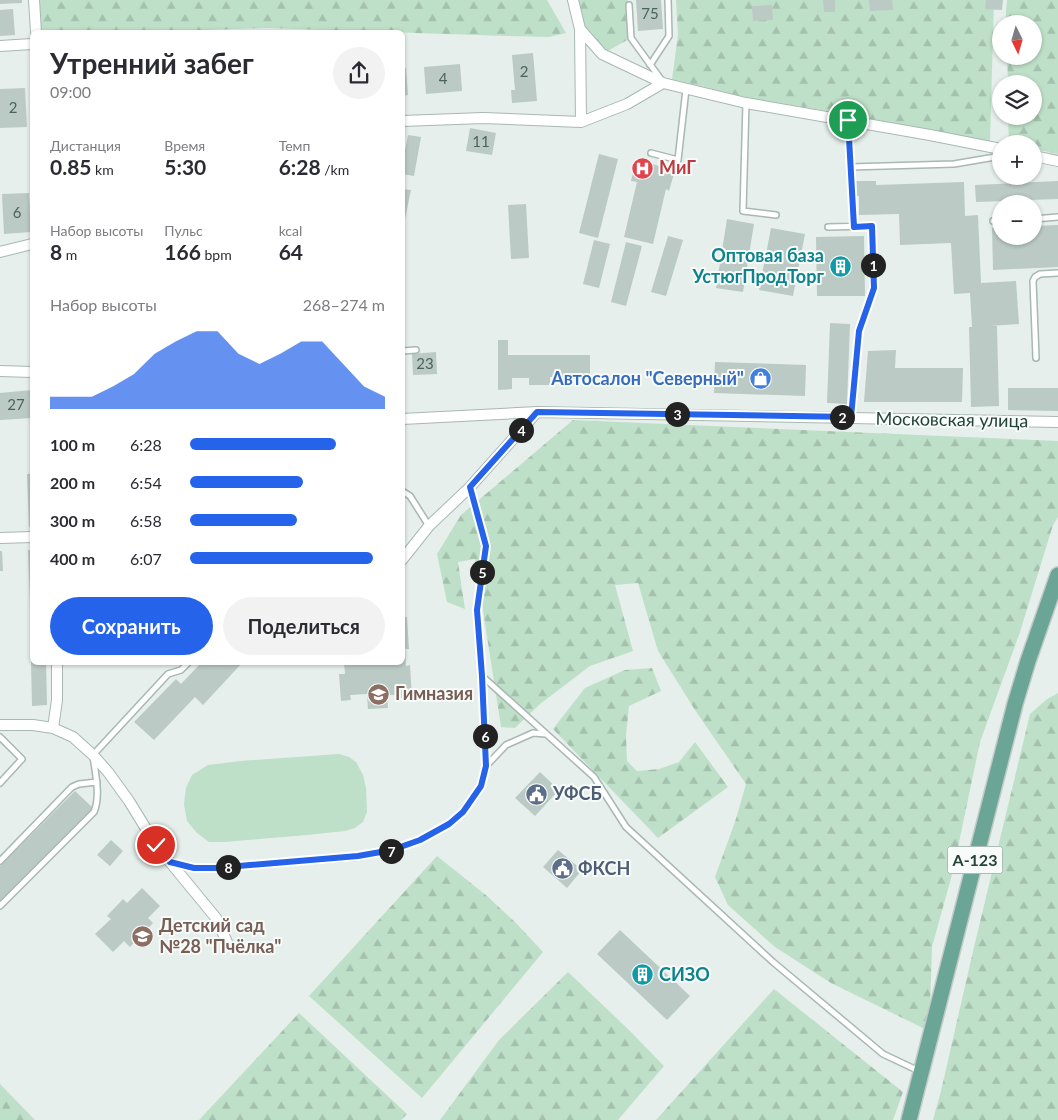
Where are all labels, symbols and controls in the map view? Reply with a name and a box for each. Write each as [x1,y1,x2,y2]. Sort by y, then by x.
house number: 75 [641,4,659,22]
north arrow [992,15,1042,65]
map controls [992,15,1042,245]
text: Утренний забег [50,46,254,80]
button: share [333,47,385,99]
house number: 2 [520,62,528,80]
house number: 4 [439,69,448,87]
button: layers [992,75,1042,125]
text: 09:00 [50,82,91,101]
house number: 2 [9,98,17,116]
pin [827,99,869,141]
icon: arrive [834,106,862,134]
house number: 11 [472,132,490,150]
button: + [992,135,1042,185]
text: Дистанция [50,137,121,154]
text: Время [164,137,205,154]
text: Темп [279,137,310,154]
text: 0.85 [50,154,92,179]
text: 5:30 [164,154,206,179]
text: 6:28 [279,154,321,179]
hospital icon: МиГ [631,156,655,180]
place label: МиГ [659,156,696,178]
text: km [92,161,114,178]
text: /km [321,161,349,178]
button: − [992,195,1042,245]
house number: 6 [13,203,22,221]
text: Набор высоты [50,222,143,239]
text: Пульс [164,222,203,239]
text: kcal [279,222,302,239]
text: 8 [50,239,62,264]
text: 166 [164,239,201,264]
text: 64 [279,239,303,264]
place label: Оптовая база УстюгПродТорг [691,244,824,287]
text: m [62,246,77,263]
text: bpm [201,246,232,263]
pin: 1 [860,252,886,278]
building icon: Оптовая база УстюгПродТорг [828,254,852,278]
text: 1 [869,257,878,274]
text: Набор высоты [50,295,157,314]
text: 268–274 m [303,295,385,314]
house number: 23 [416,354,434,372]
place label: Автосалон "Северный" [550,367,744,389]
shop icon: Автосалон "Северный" [748,367,772,391]
house number: 27 [7,395,25,413]
pin: 3 [664,402,690,426]
pin: 2 [830,404,854,430]
text: 3 [673,406,682,423]
street label: Московская улица [875,407,1029,431]
text: 2 [838,409,847,426]
pin: 4 [508,418,534,442]
text: 4 [517,422,526,439]
text: 100 m [50,435,95,454]
text: 6:28 [130,435,162,454]
text: 200 m [50,473,95,492]
text: 6:54 [130,473,162,492]
text: 300 m [50,511,95,530]
text: 6:58 [130,511,162,530]
text: 400 m [50,549,95,568]
text: 6:07 [130,549,162,568]
pin: 5 [470,560,494,584]
text: 5 [478,564,487,581]
button: Сохранить [50,597,213,655]
button: Поделиться [223,597,385,655]
school or university icon: Гимназия [367,682,391,706]
place label: Гимназия [395,682,473,704]
pin: 6 [472,724,498,748]
text: 6 [481,728,490,745]
public building icon: УФСБ [525,782,549,806]
place label: УФСБ [552,782,602,804]
pin [135,824,177,866]
icon: check [142,831,170,859]
pin: 7 [378,838,404,864]
text: 7 [387,843,396,860]
road number: А-123 [948,846,1002,874]
pin: 8 [216,854,240,880]
public building icon: ФКСН [550,857,574,881]
place label: ФКСН [578,857,630,879]
text: 8 [224,859,233,876]
place label: Детский сад №28 "Пчёлка" [159,914,281,957]
school or university icon: Детский сад №28 "Пчёлка" [131,924,155,948]
building icon: СИЗО [631,963,655,987]
place label: СИЗО [659,963,710,985]

